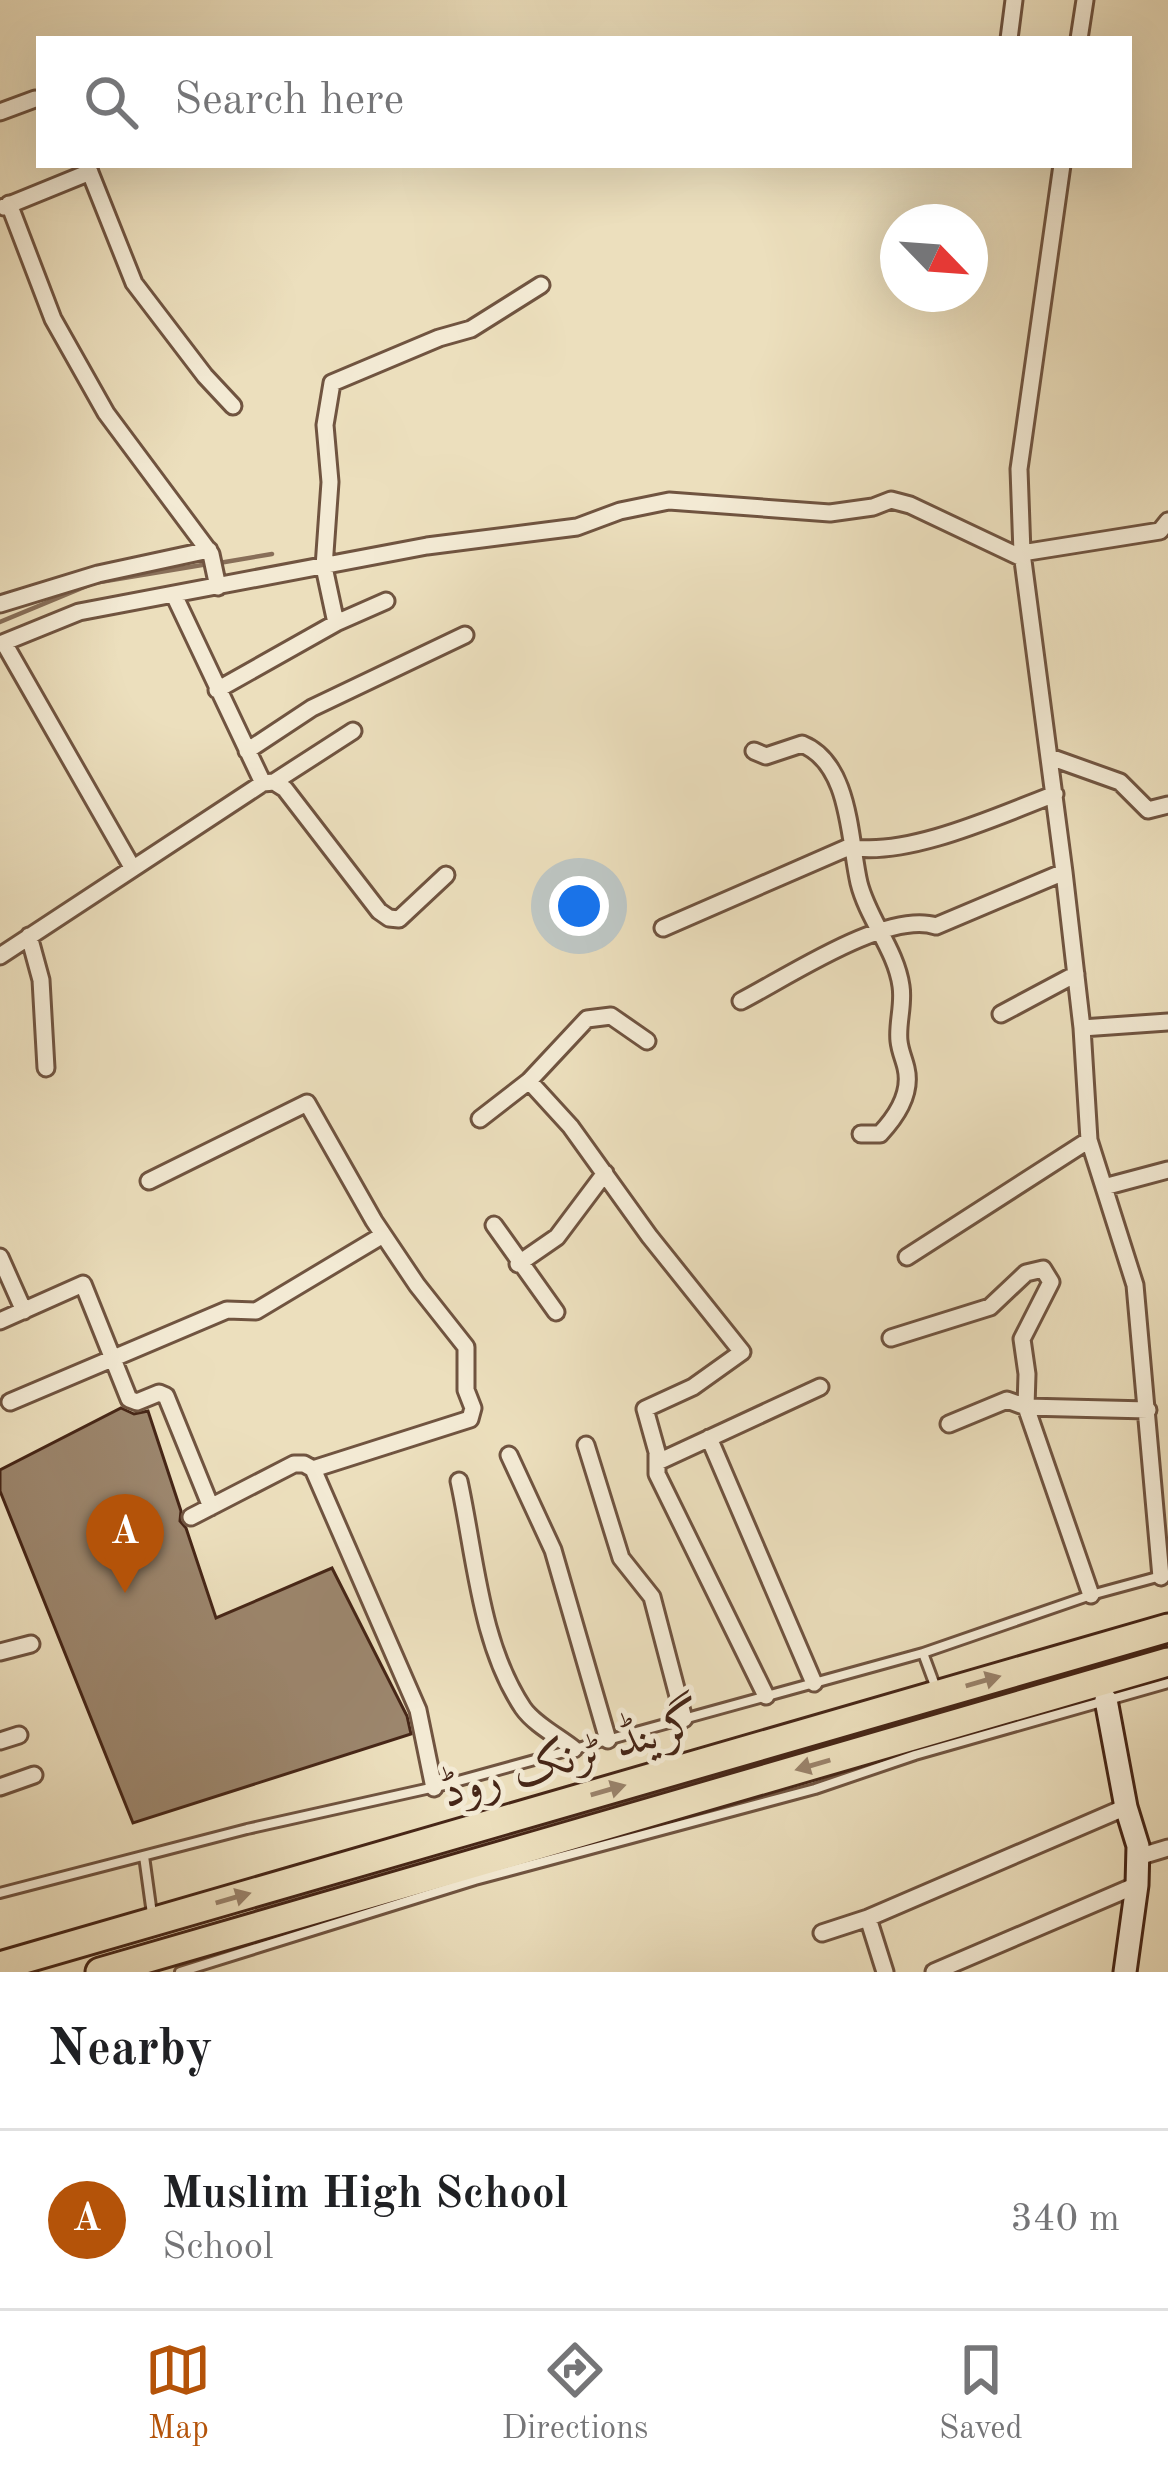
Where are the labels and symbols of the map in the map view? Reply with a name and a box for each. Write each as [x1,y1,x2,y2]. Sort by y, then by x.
north arrow [880,204,988,312]
your location [549,876,609,936]
pin: A [86,1494,164,1593]
one-way arrow [965,1671,1001,1689]
street label: گرینڈ ٹرنک روڈ [433,1688,709,1820]
one-way arrow [795,1756,832,1775]
one-way arrow [590,1780,627,1798]
one-way arrow [215,1888,252,1907]

